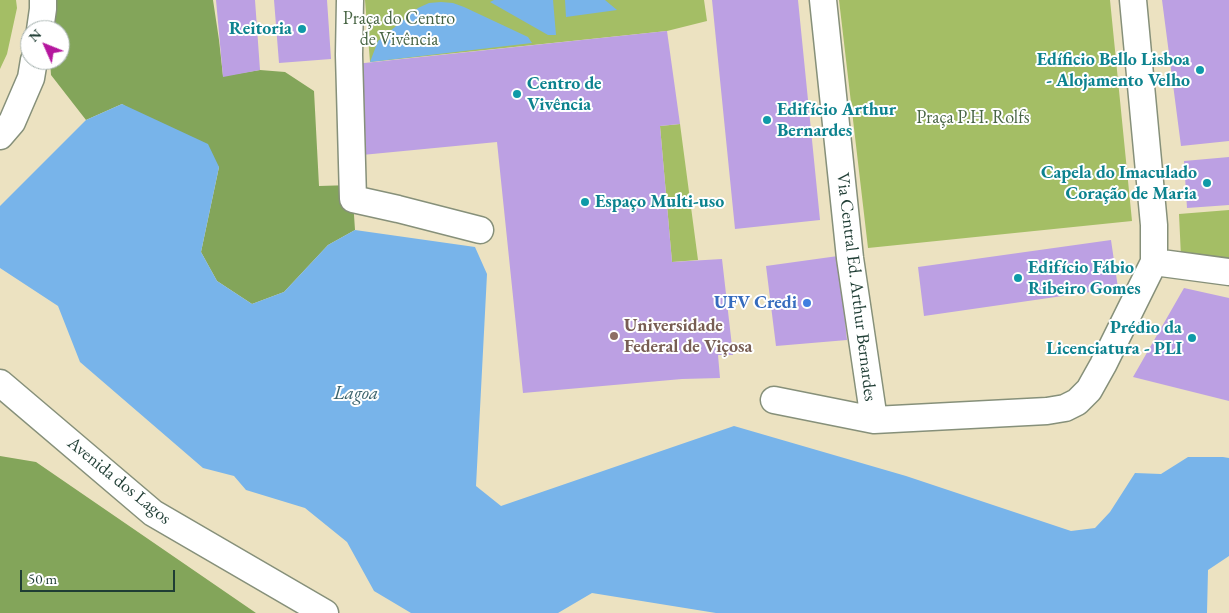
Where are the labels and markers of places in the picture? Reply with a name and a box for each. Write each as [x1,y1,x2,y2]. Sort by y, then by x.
place label: Reitoria [229,18,292,40]
marker: Reitoria [296,23,308,35]
place label: Edíficio Bello Lisboa - Alojamento Velho [1037,49,1190,92]
marker: Edíficio Bello Lisboa - Alojamento Velho [1194,64,1206,76]
place label: Centro de Vivência [527,73,602,116]
marker: Centro de Vivência [511,88,523,100]
place label: Edifício Arthur Bernardes [777,99,896,142]
marker: Edifício Arthur Bernardes [761,114,773,126]
place label: Capela do Imaculado Coração de Maria [1041,162,1197,204]
marker: Capela do Imaculado Coração de Maria [1201,177,1213,189]
place label: Espaço Multi-uso [595,191,724,213]
marker: Espaço Multi-uso [579,196,591,208]
place label: Edifício Fábio Ribeiro Gomes [1028,257,1141,300]
marker: Edifício Fábio Ribeiro Gomes [1012,272,1024,284]
place label: UFV Credi [714,292,797,314]
marker: UFV Credi [801,297,813,309]
place label: Universidade Federal de Viçosa [624,315,752,358]
place label: Prédio da Licenciatura - PLI [1046,317,1182,359]
marker: Universidade Federal de Viçosa [608,330,620,342]
marker: Prédio da Licenciatura - PLI [1186,332,1198,344]

